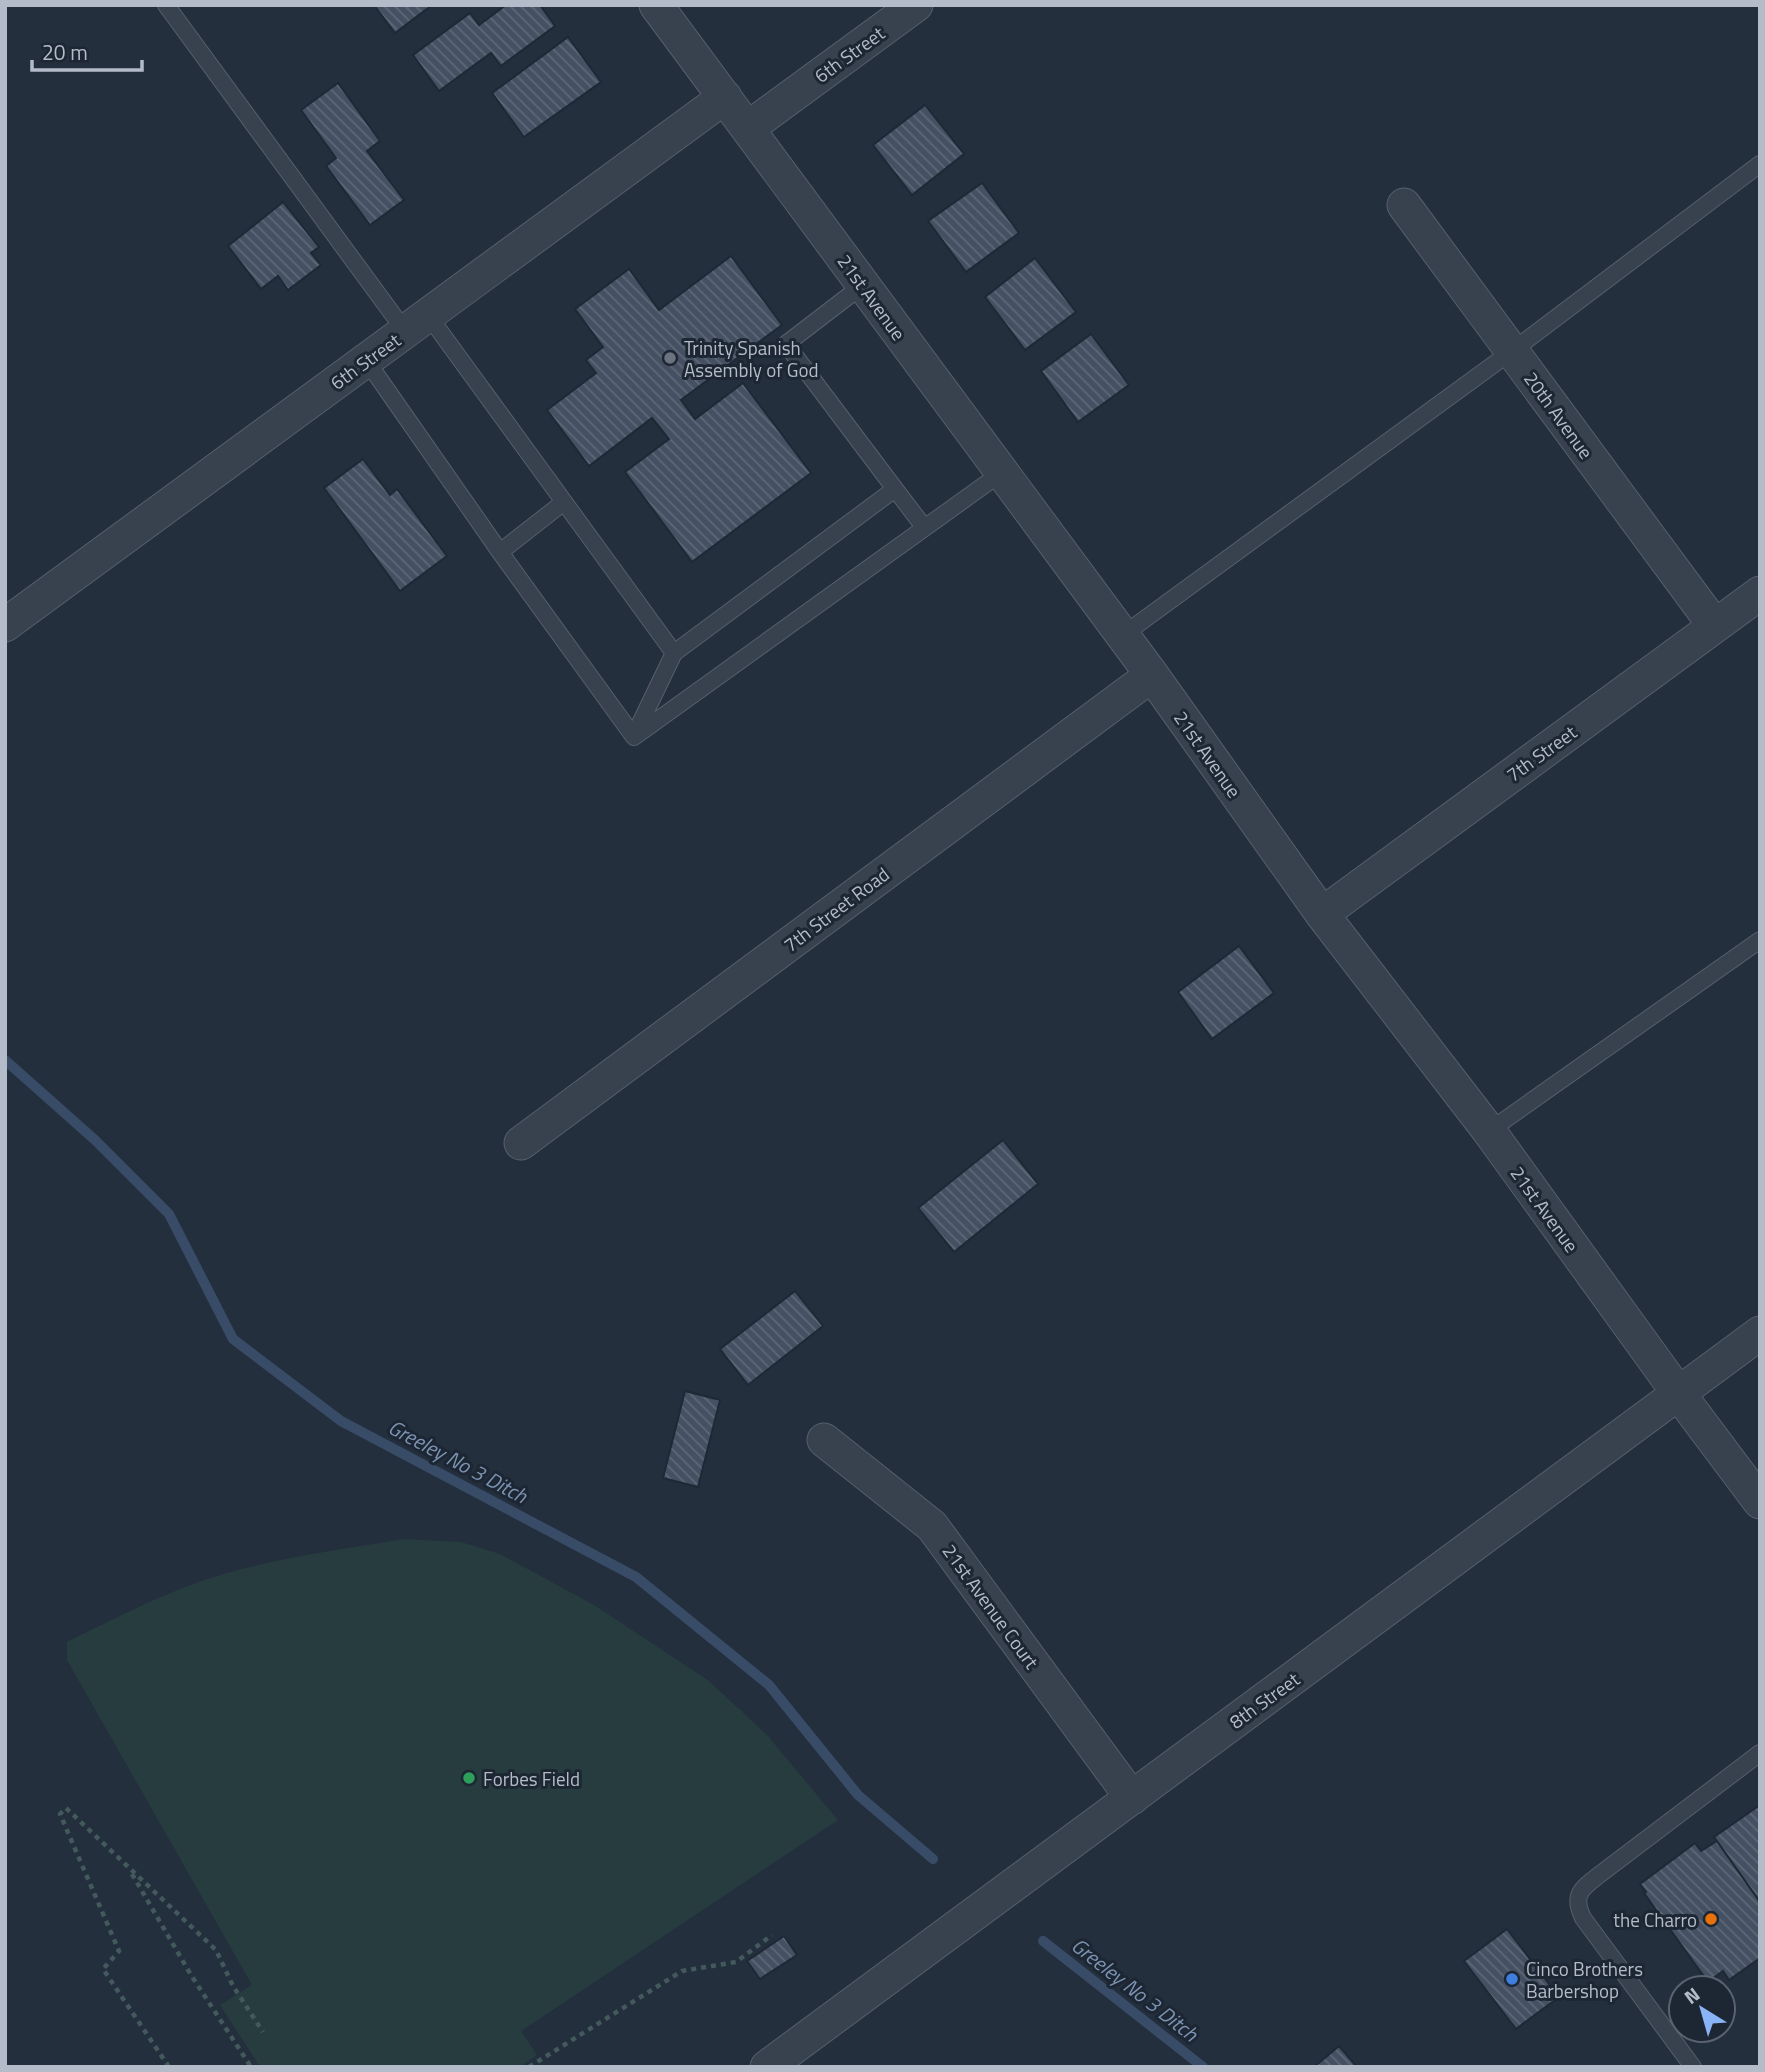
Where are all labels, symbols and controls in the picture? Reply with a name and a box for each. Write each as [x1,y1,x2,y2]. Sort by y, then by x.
street label: 6th Street [808,18,890,89]
scale bar [32,28,142,72]
text: 20 m [42,36,88,68]
street label: 21st Avenue [831,248,913,346]
street label: 6th Street [324,325,406,396]
place label: Trinity Spanish Assembly of God [684,333,819,384]
marker: Trinity Spanish Assembly of God [662,350,678,366]
street label: 20th Avenue [1517,365,1601,465]
street label: 21st Avenue [1167,705,1249,803]
street label: 7th Street [1500,717,1582,788]
street label: 7th Street Road [777,860,895,958]
street label: 21st Avenue [1504,1160,1586,1258]
water label: Greeley No 3 Ditch [383,1411,534,1511]
street label: 21st Avenue Court [936,1538,1046,1675]
street label: 8th Street [1223,1664,1305,1735]
place label: Forbes Field [483,1764,580,1793]
marker: Forbes Field [461,1770,477,1786]
place label: the Charro [1613,1905,1697,1934]
marker: the Charro [1703,1911,1719,1927]
water label: Greeley No 3 Ditch [1065,1929,1206,2049]
place label: Cinco Brothers Barbershop [1526,1954,1643,2005]
marker: Cinco Brothers Barbershop [1504,1971,1520,1987]
north arrow [1667,1974,1737,2044]
text: N [1677,1979,1705,2011]

